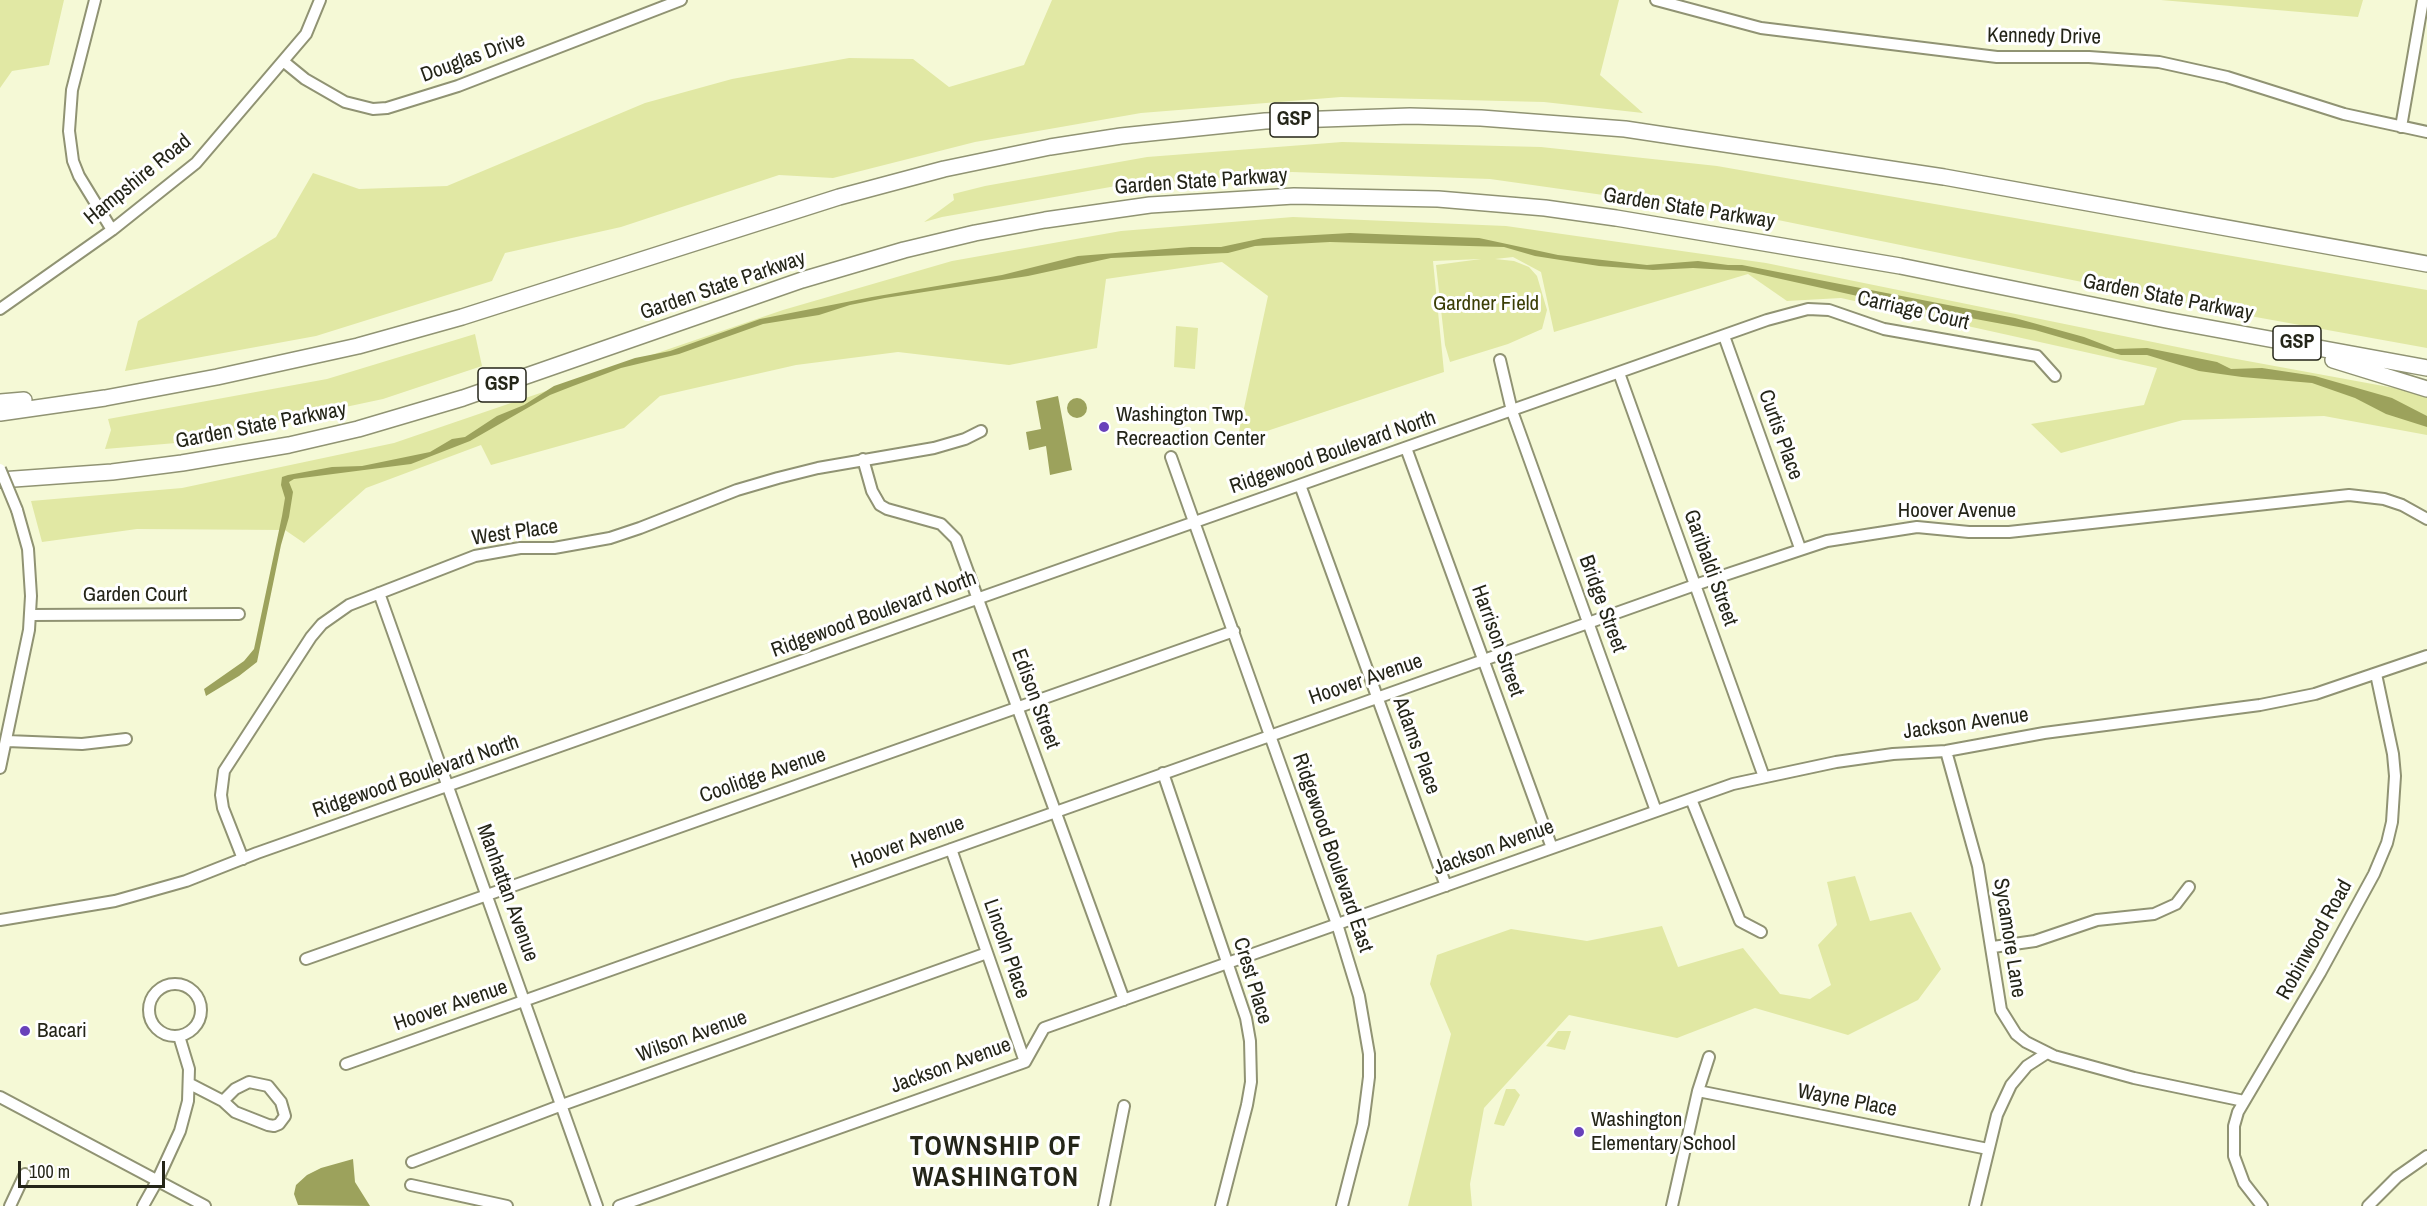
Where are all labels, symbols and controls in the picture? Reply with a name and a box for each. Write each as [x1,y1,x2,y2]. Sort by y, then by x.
street label: Kennedy Drive [1987,23,2101,51]
street label: Douglas Drive [417,28,529,88]
road number: GSP [1270,103,1318,137]
street label: Hampshire Road [79,129,197,231]
street label: Garden State Parkway [1114,163,1288,201]
street label: Garden State Parkway [1601,183,1777,235]
street label: Garden State Parkway [637,246,809,326]
street label: Garden State Parkway [2081,269,2255,327]
street label: Carriage Court [1855,286,1971,336]
park label: Gardner Field [1433,291,1539,317]
road number: GSP [2273,326,2321,360]
road number: GSP [478,368,526,402]
street label: Curtis Place [1752,387,1808,483]
street label: Garden State Parkway [174,397,348,455]
place label: Washington Twp. Recreaction Center [1116,402,1265,452]
street label: Ridgewood Boulevard North [1227,406,1439,500]
marker: Washington Twp. Recreaction Center [1097,420,1111,434]
street label: Hoover Avenue [1898,498,2016,524]
street label: Garibaldi Street [1677,507,1743,629]
street label: West Place [470,514,560,552]
street label: Bridge Street [1573,552,1631,656]
street label: Ridgewood Boulevard North [768,566,980,664]
street label: Garden Court [83,582,187,608]
street label: Harrison Street [1465,582,1529,700]
street label: Edison Street [1005,646,1065,752]
street label: Hoover Avenue [1306,649,1426,711]
street label: Adams Place [1387,694,1445,798]
street label: Jackson Avenue [1902,703,2030,745]
street label: Ridgewood Boulevard North [310,730,522,824]
street label: Coolidge Avenue [697,743,829,809]
street label: Ridgewood Boulevard East [1286,750,1378,956]
street label: Hoover Avenue [848,811,968,875]
street label: Jackson Avenue [1430,815,1558,881]
street label: Manhattan Avenue [470,821,544,965]
street label: Sycamore Lane [1987,876,2031,1000]
street label: Robinwood Road [2272,876,2358,1004]
street label: Lincoln Place [977,896,1035,1002]
street label: Crest Place [1227,935,1277,1027]
street label: Hoover Avenue [391,975,511,1037]
street label: Wilson Avenue [633,1005,751,1069]
place label: Bacari [37,1018,87,1044]
marker: Bacari [18,1024,32,1038]
street label: Jackson Avenue [887,1033,1015,1099]
street label: Wayne Place [1795,1079,1899,1123]
place label: Washington Elementary School [1591,1107,1736,1157]
marker: Washington Elementary School [1572,1125,1586,1139]
district label: TOWNSHIP OF WASHINGTON [910,1132,1082,1195]
scale bar [21,1149,168,1187]
text: 100 m [29,1159,70,1184]

